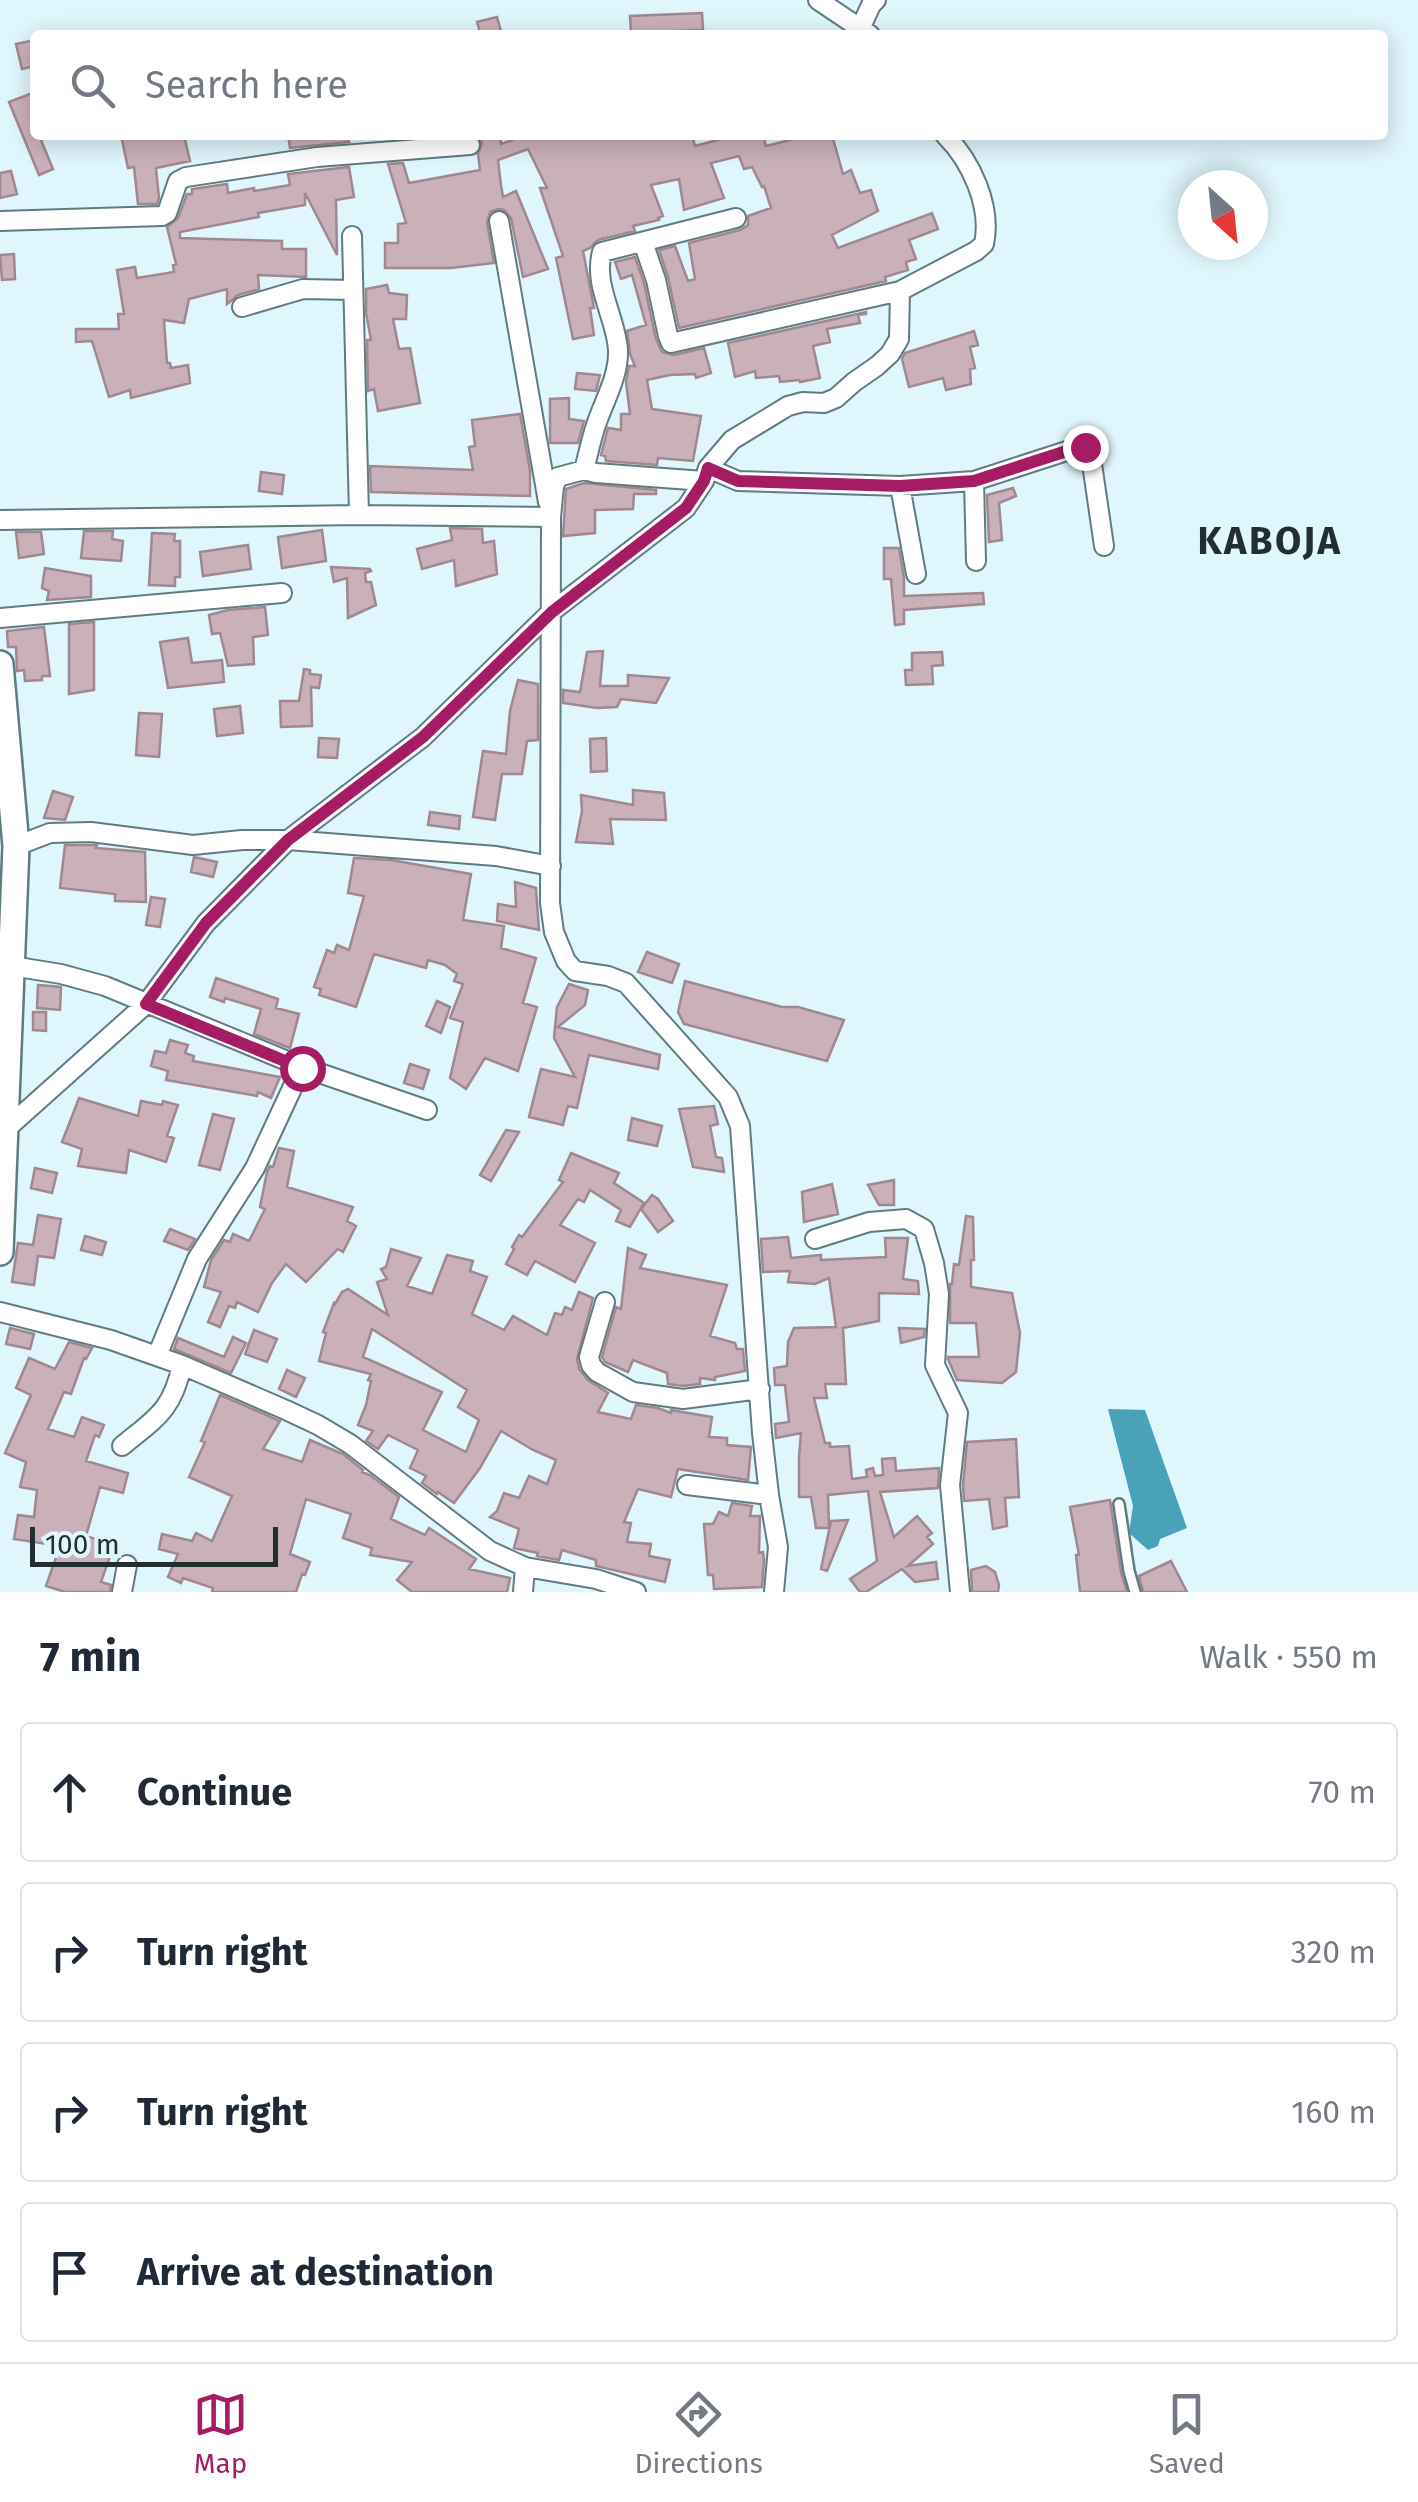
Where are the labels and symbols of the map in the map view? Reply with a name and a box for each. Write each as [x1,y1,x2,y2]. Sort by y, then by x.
north arrow [1178,170,1268,260]
route end [1063,425,1109,471]
district label: KABOJA [1197,518,1343,564]
route start [280,1046,326,1092]
scale bar [30,1522,278,1566]

